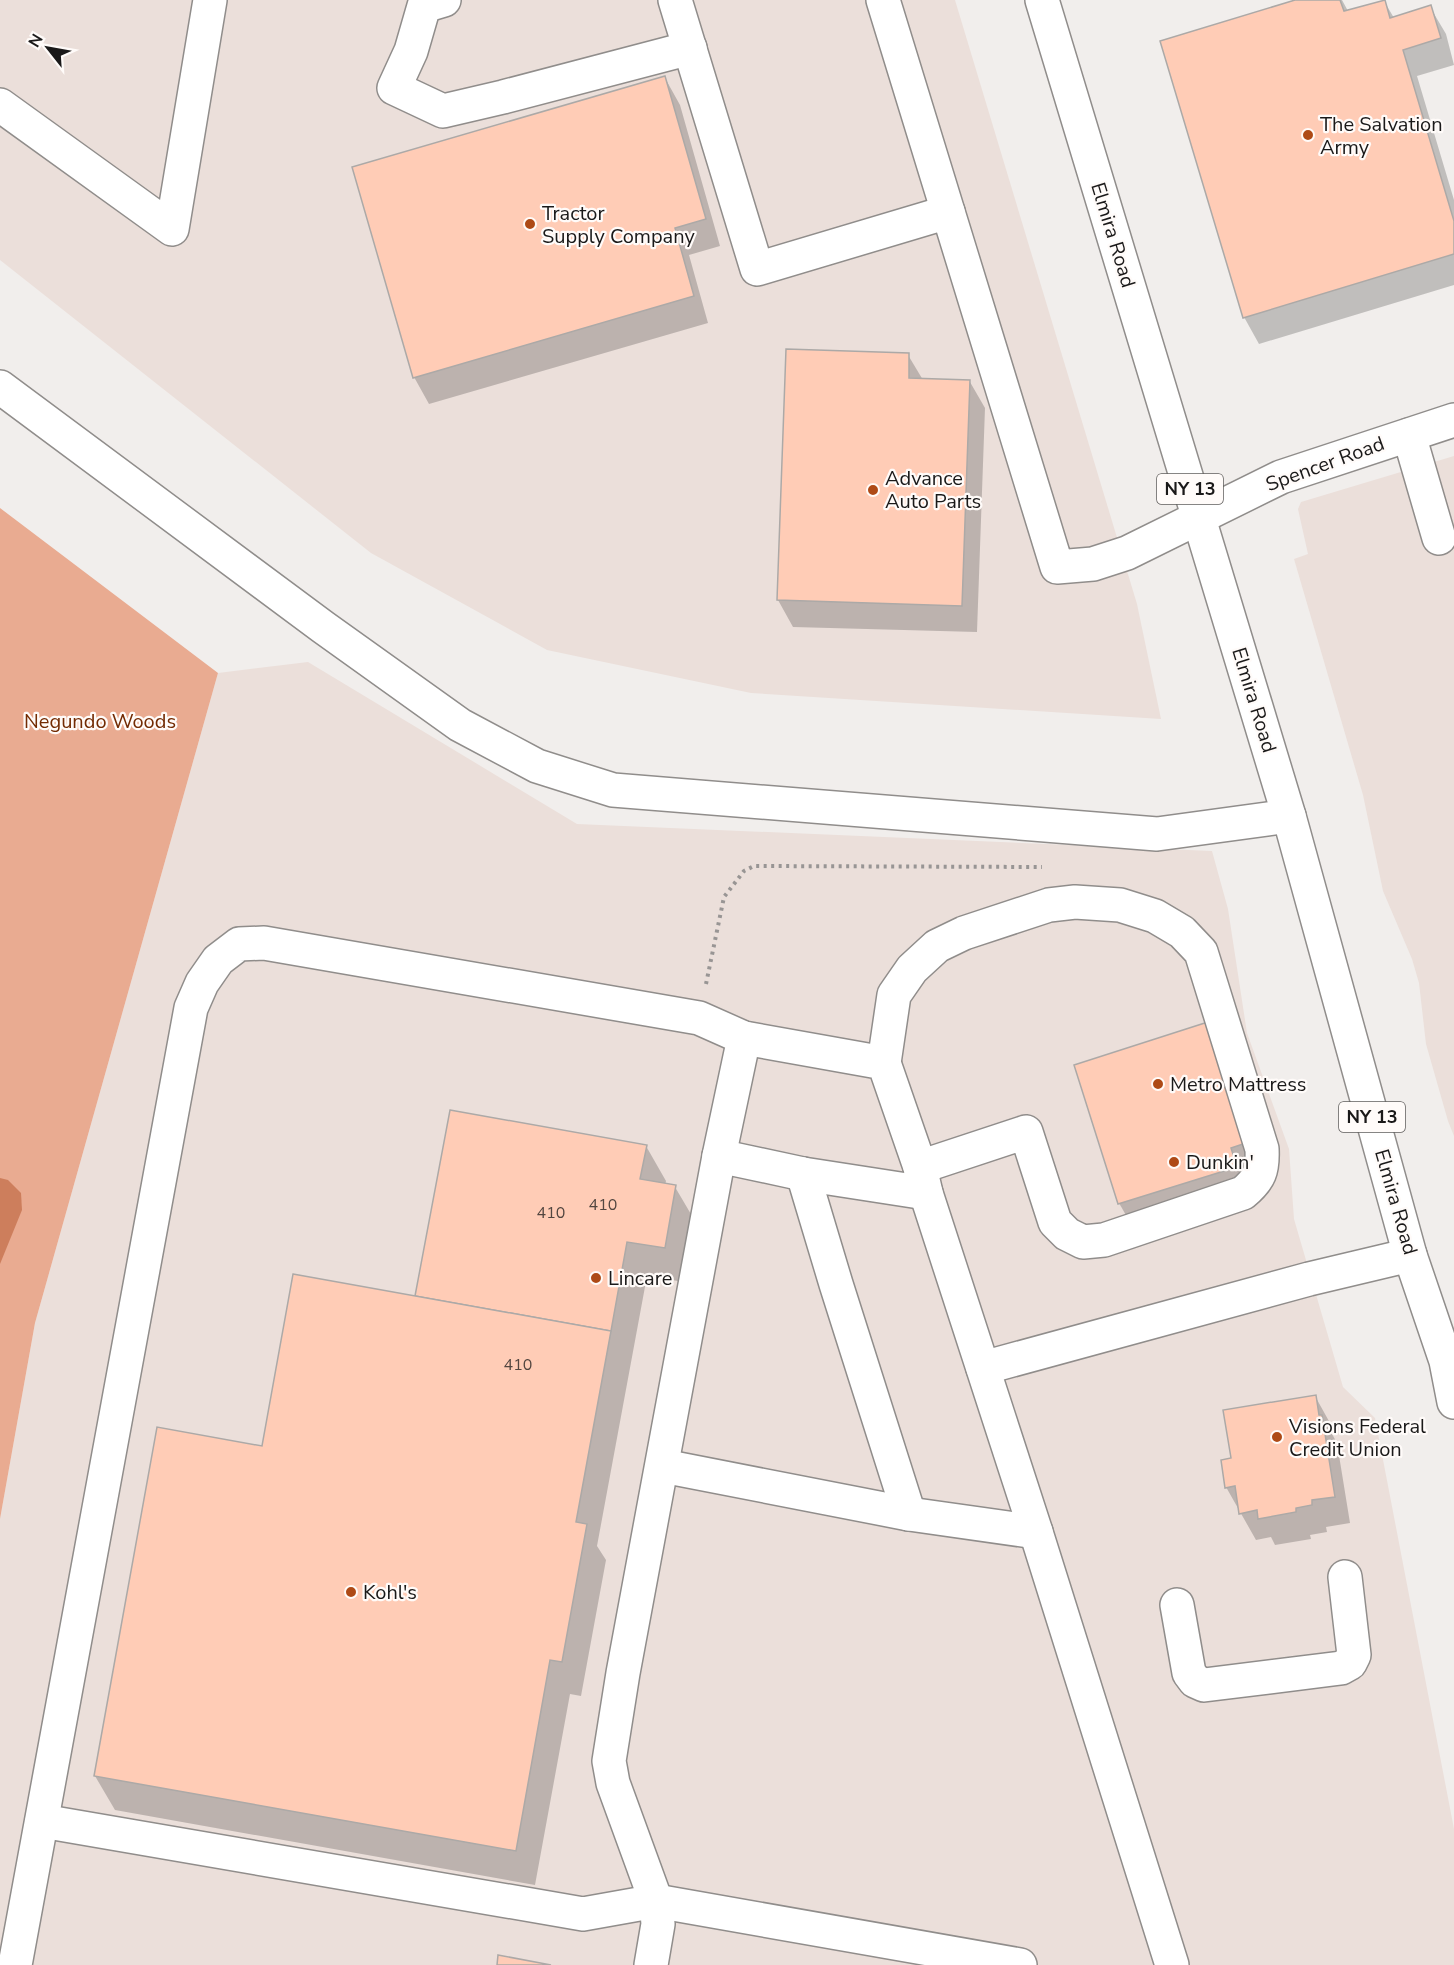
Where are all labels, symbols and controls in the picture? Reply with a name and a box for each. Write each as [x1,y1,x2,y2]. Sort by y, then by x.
north arrow [18,18,78,78]
text: N [23,30,49,52]
place label: The Salvation Army [1320,111,1443,161]
marker: The Salvation Army [1301,128,1315,142]
street label: Elmira Road [1084,179,1142,291]
place label: Tractor Supply Company [542,200,695,250]
marker: Tractor Supply Company [523,217,537,231]
street label: Spencer Road [1262,430,1388,498]
place label: Advance Auto Parts [885,465,981,515]
road number: NY 13 [1157,474,1223,504]
marker: Advance Auto Parts [866,483,880,497]
street label: Elmira Road [1225,644,1283,756]
park label: Negundo Woods [24,708,176,735]
place label: Metro Mattress [1170,1071,1306,1098]
marker: Metro Mattress [1151,1077,1165,1091]
road number: NY 13 [1339,1102,1405,1132]
street label: Elmira Road [1368,1146,1424,1258]
place label: Dunkin' [1186,1149,1254,1176]
marker: Dunkin' [1167,1155,1181,1169]
house number: 410 [589,1194,617,1216]
house number: 410 [537,1202,565,1224]
place label: Lincare [608,1265,672,1292]
marker: Lincare [589,1271,603,1285]
house number: 410 [504,1354,532,1376]
place label: Visions Federal Credit Union [1288,1413,1426,1463]
marker: Visions Federal Credit Union [1270,1430,1284,1444]
place label: Kohl's [363,1579,417,1606]
marker: Kohl's [344,1585,358,1599]

